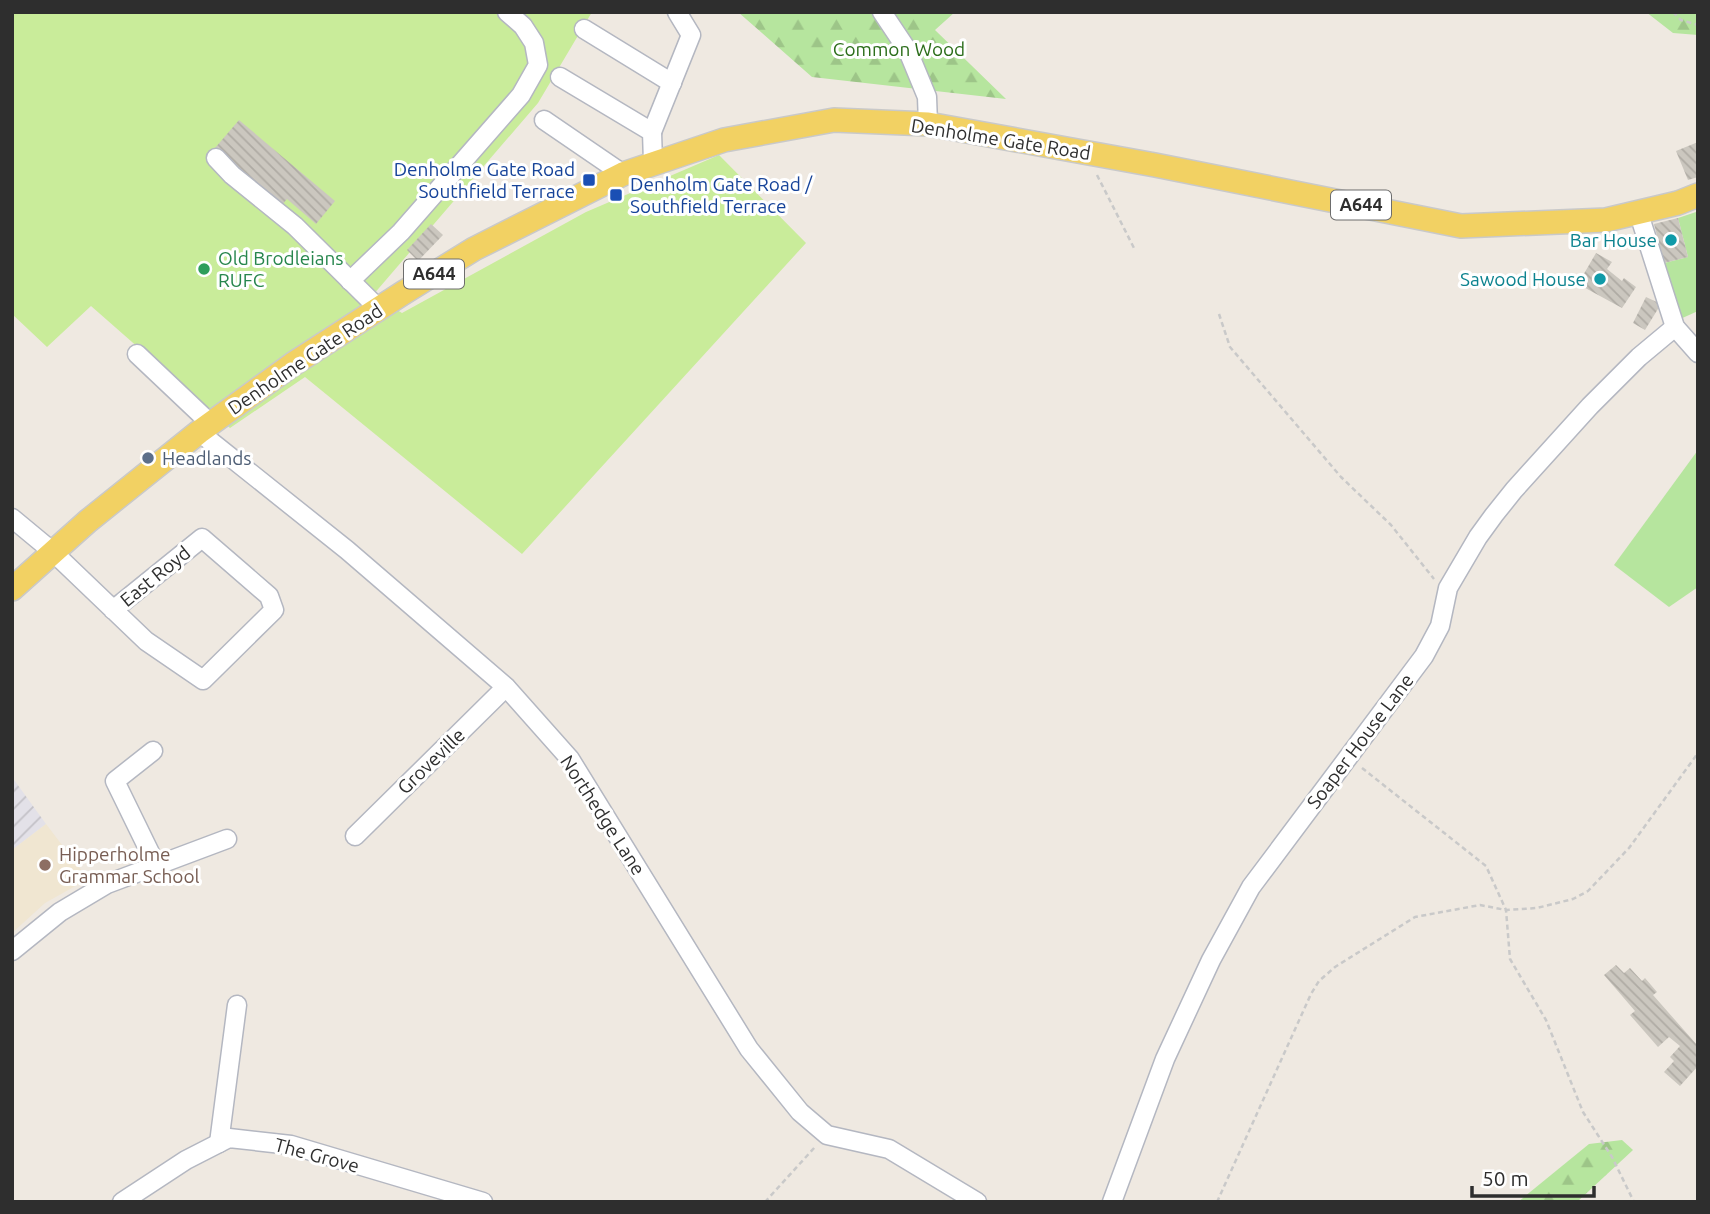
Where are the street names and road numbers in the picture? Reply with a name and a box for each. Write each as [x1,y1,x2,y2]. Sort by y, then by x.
street label: Denholme Gate Road [910,114,1092,164]
road number: A644 [1331,190,1391,220]
road number: A644 [404,260,464,288]
street label: Denholme Gate Road [224,299,386,419]
street label: East Royd [116,541,194,611]
street label: Soaper House Lane [1302,669,1418,813]
street label: Groveville [393,724,469,798]
street label: Northedge Lane [556,751,650,879]
street label: The Grove [272,1133,362,1177]

